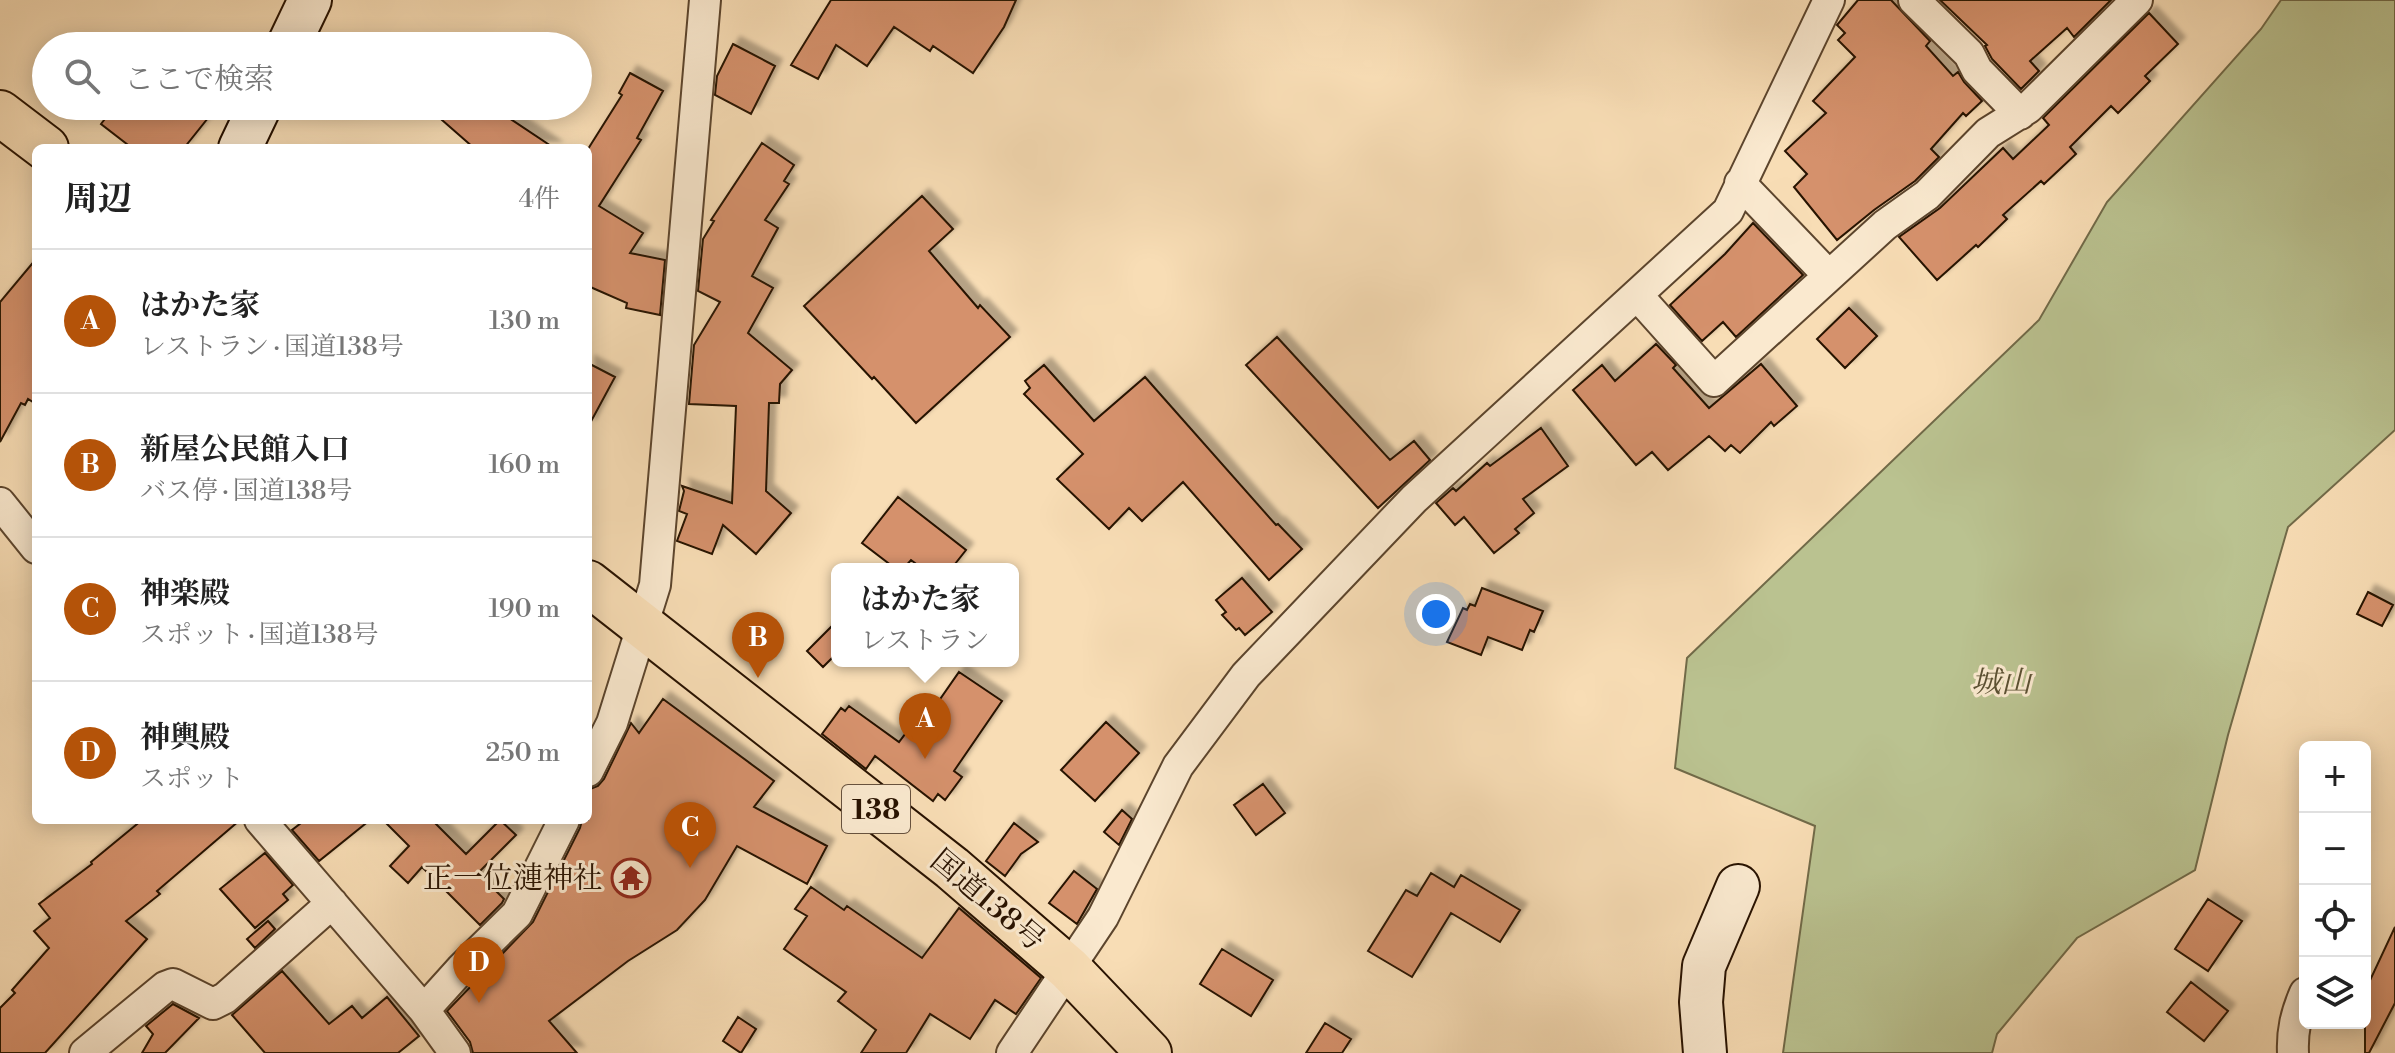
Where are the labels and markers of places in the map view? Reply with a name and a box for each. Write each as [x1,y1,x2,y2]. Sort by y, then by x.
pin: B [732,612,784,678]
pin: A [899,693,951,759]
pin: C [664,802,716,868]
temple icon: 正一位漣神社 [610,857,652,899]
place label: 正一位漣神社 [423,860,603,898]
pin: D [453,937,505,1003]

